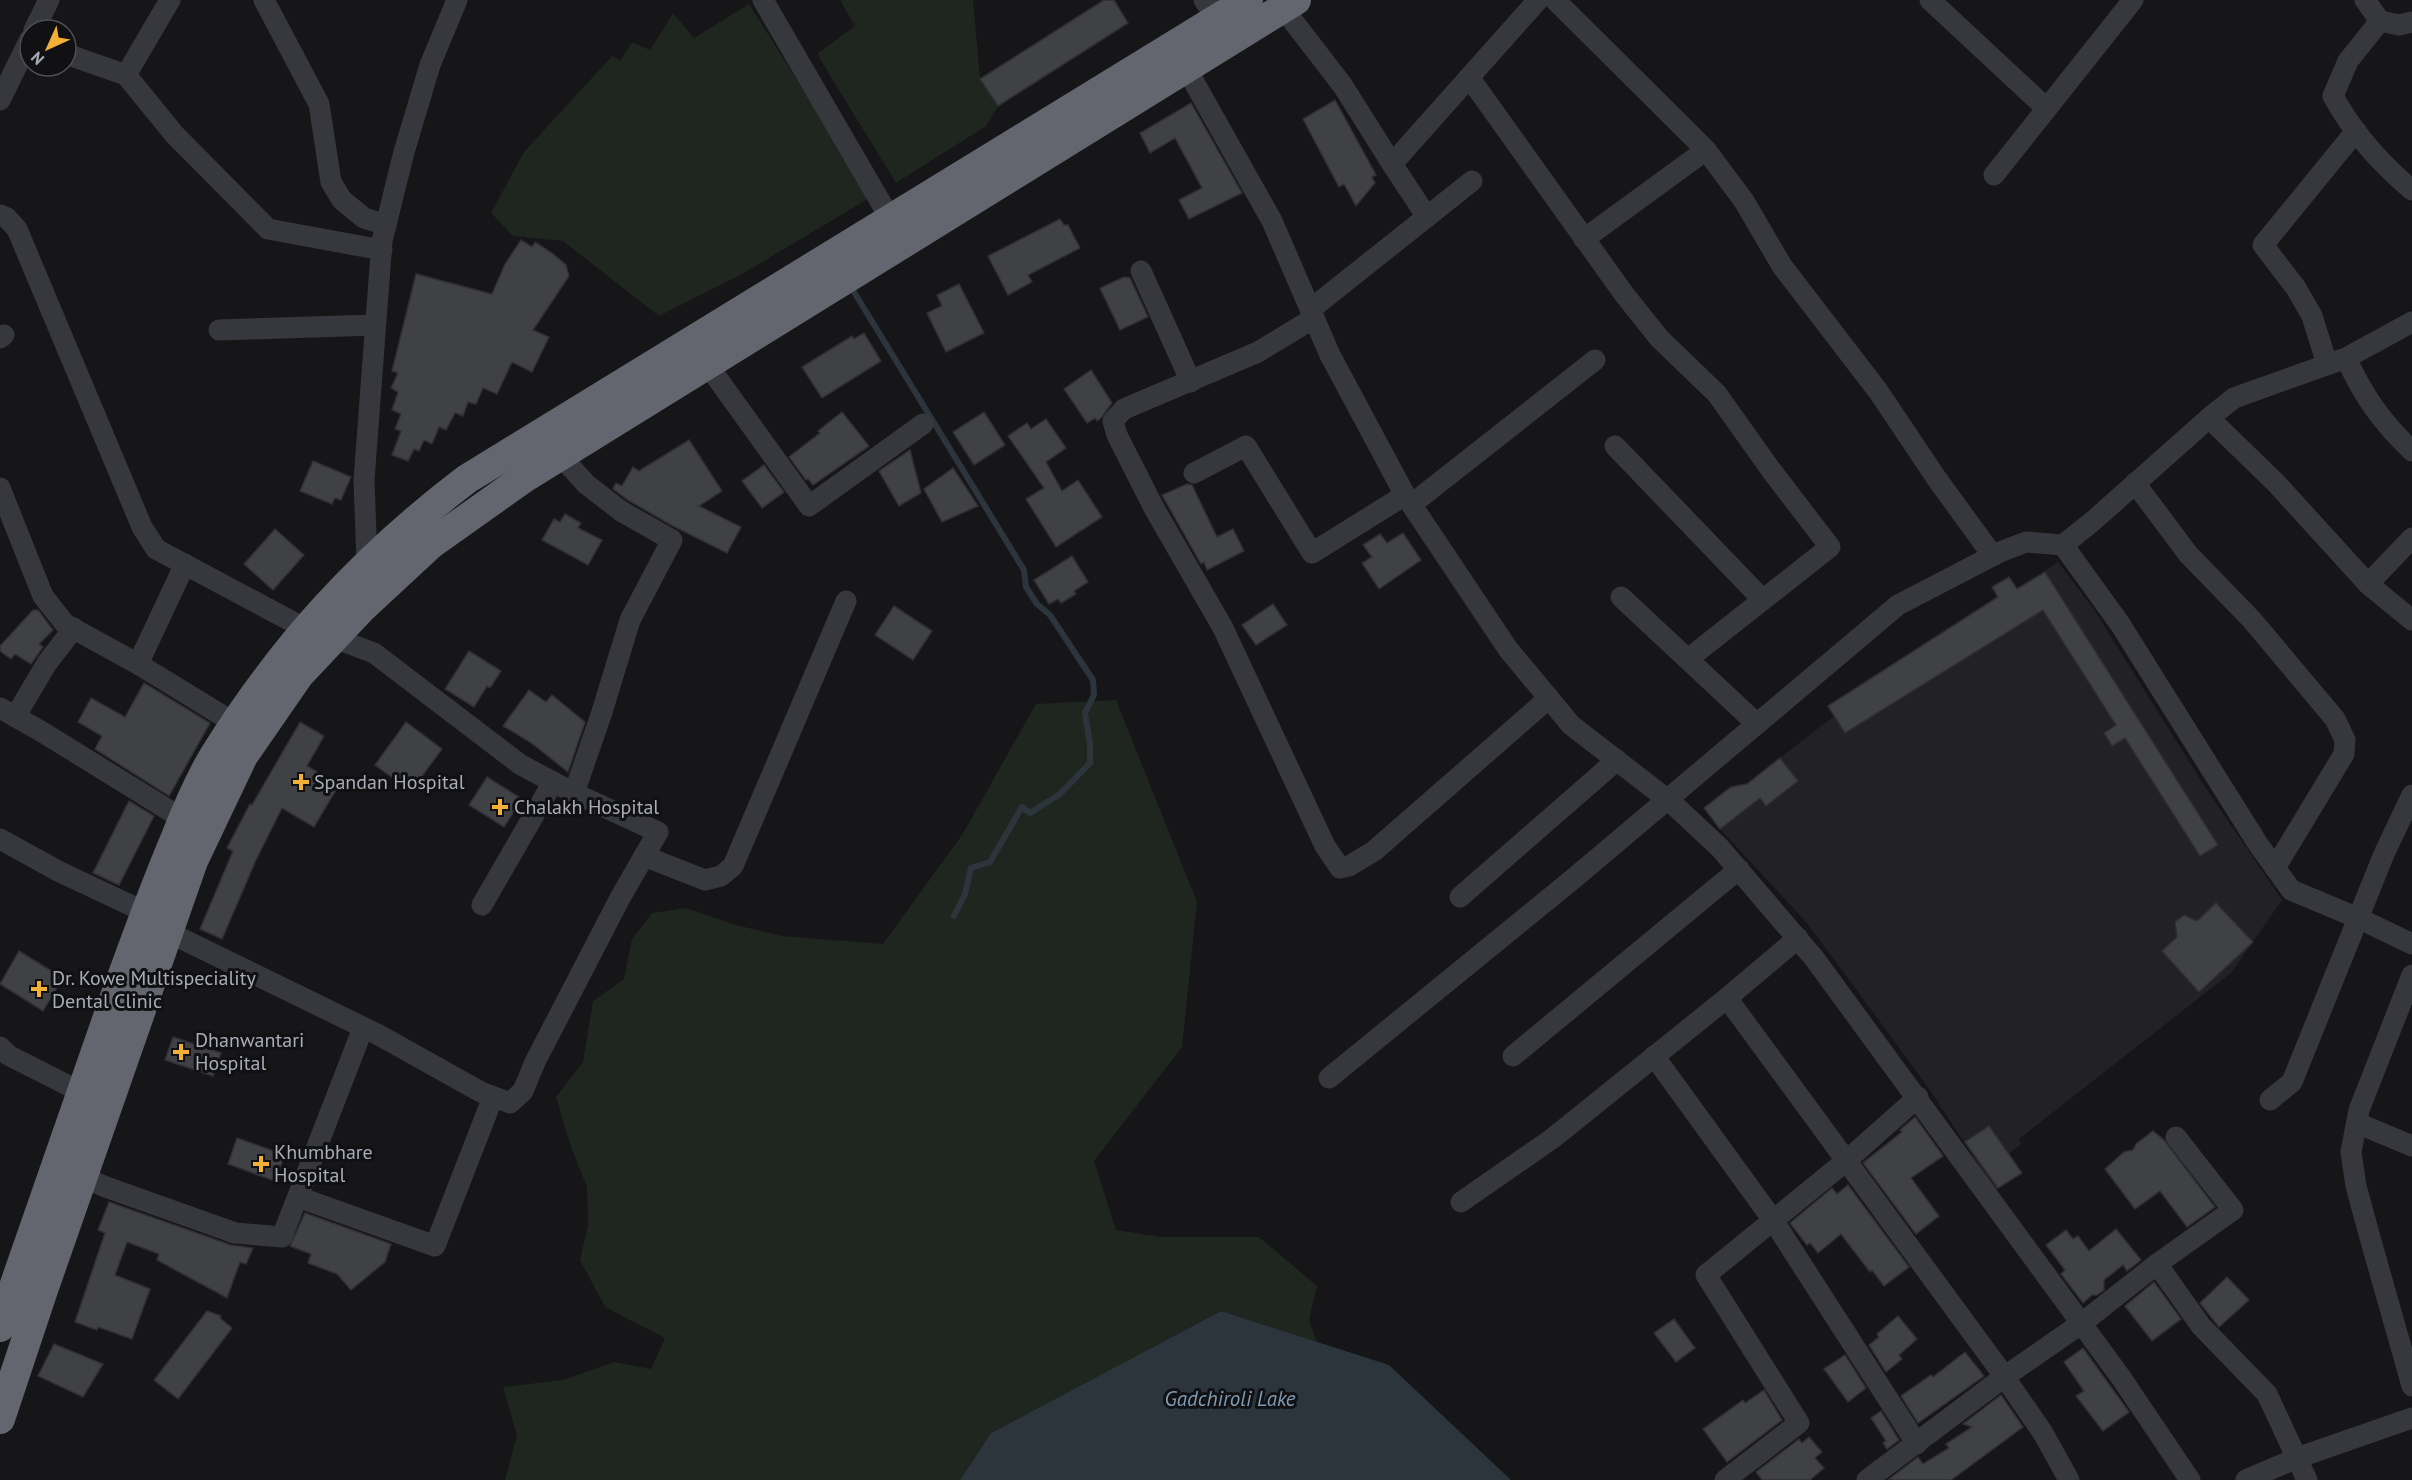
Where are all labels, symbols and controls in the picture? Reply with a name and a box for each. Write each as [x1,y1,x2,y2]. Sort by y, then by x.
north arrow [18,18,78,78]
text: N [27,48,48,69]
place label: Spandan Hospital [314,769,465,795]
marker: Spandan Hospital [292,773,310,791]
place label: Chalakh Hospital [514,794,659,820]
marker: Chalakh Hospital [491,798,509,816]
place label: Dr. Kowe Multispeciality Dental Clinic [52,965,256,1014]
marker: Dr. Kowe Multispeciality Dental Clinic [30,980,48,998]
place label: Dhanwantari Hospital [195,1027,304,1076]
marker: Dhanwantari Hospital [172,1043,190,1061]
place label: Khumbhare Hospital [274,1139,373,1188]
marker: Khumbhare Hospital [252,1155,270,1173]
water label: Gadchiroli Lake [1164,1385,1296,1412]

